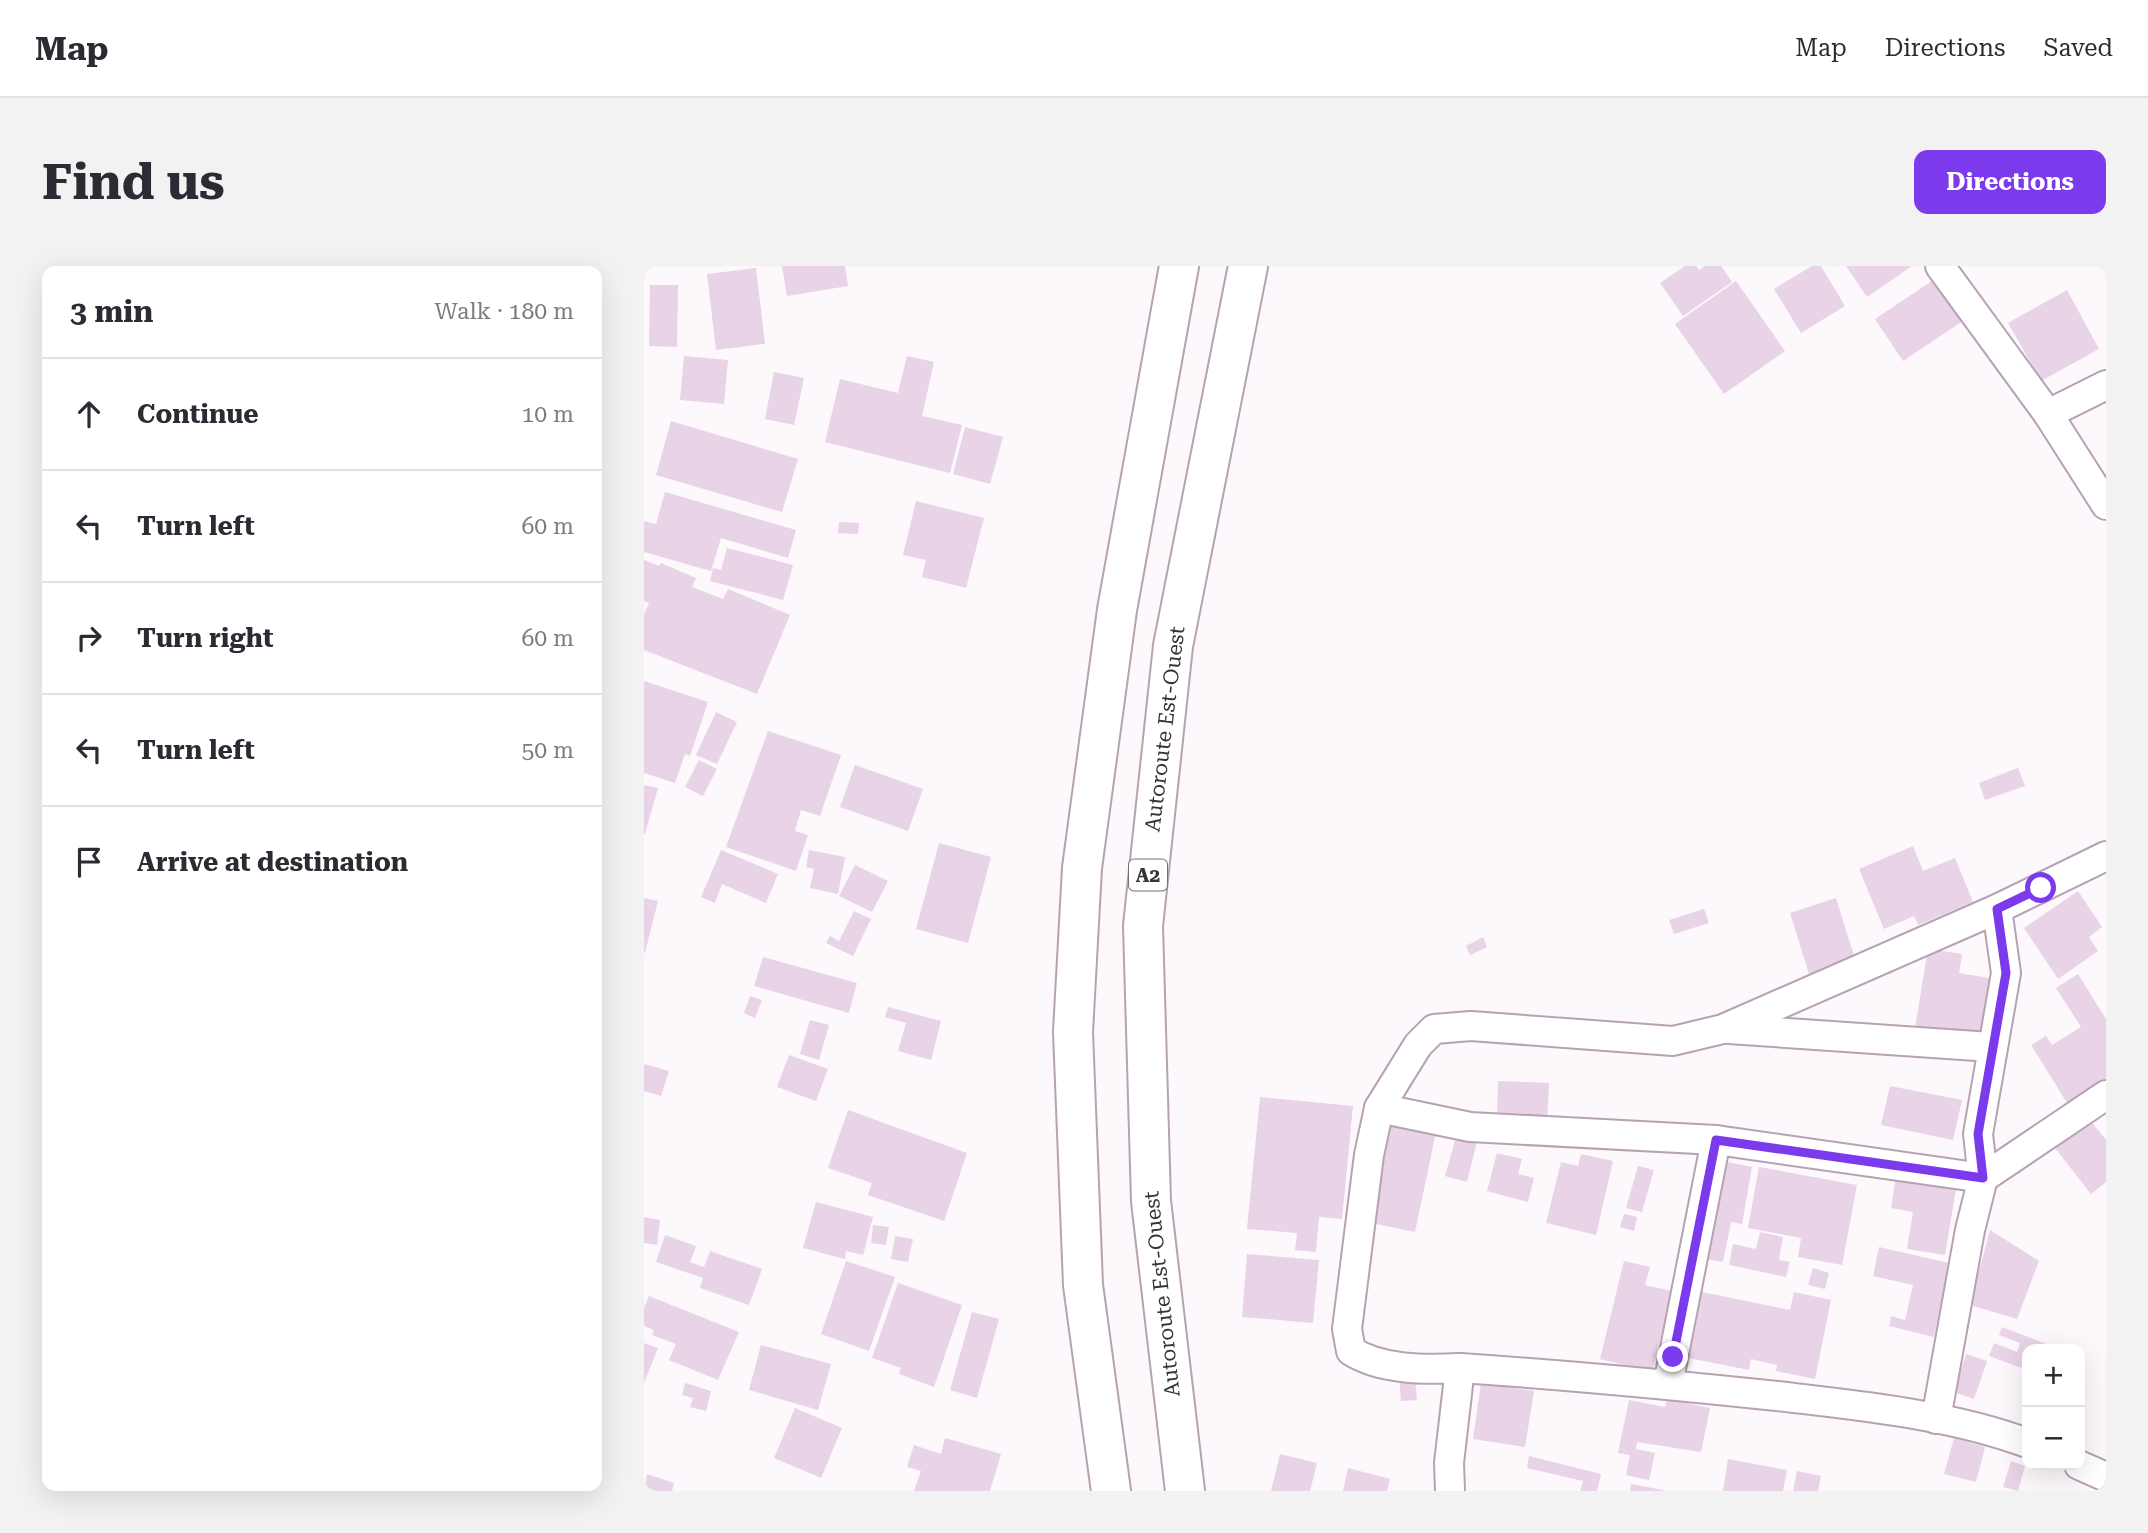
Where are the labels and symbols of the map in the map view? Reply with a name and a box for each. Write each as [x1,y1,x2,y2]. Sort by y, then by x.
street label: Autoroute Est-Ouest [1140,625,1190,833]
road number: A2 [1129,860,1167,890]
route start [2025,872,2056,903]
street label: Autoroute Est-Ouest [1139,1190,1185,1398]
route end [1657,1341,1688,1372]

